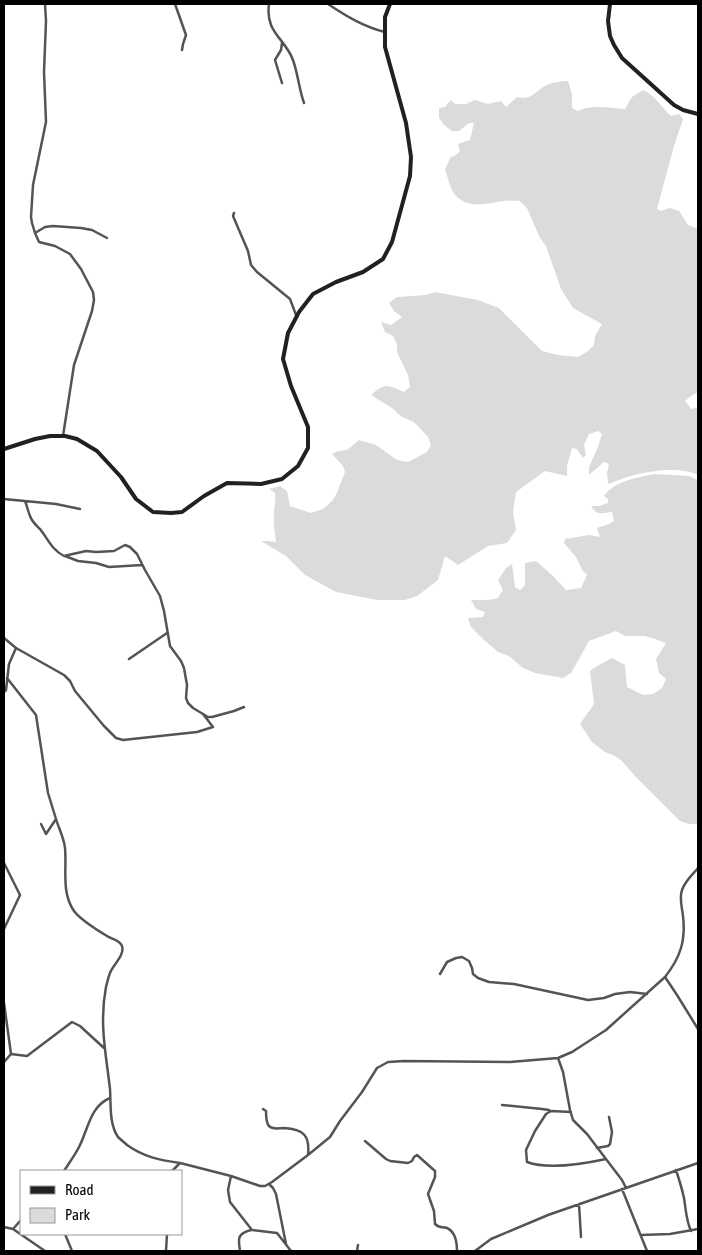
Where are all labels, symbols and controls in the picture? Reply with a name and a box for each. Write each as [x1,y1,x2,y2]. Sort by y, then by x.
legend [20,1170,182,1235]
text: Road [65,1181,94,1198]
text: Park [65,1206,90,1223]

